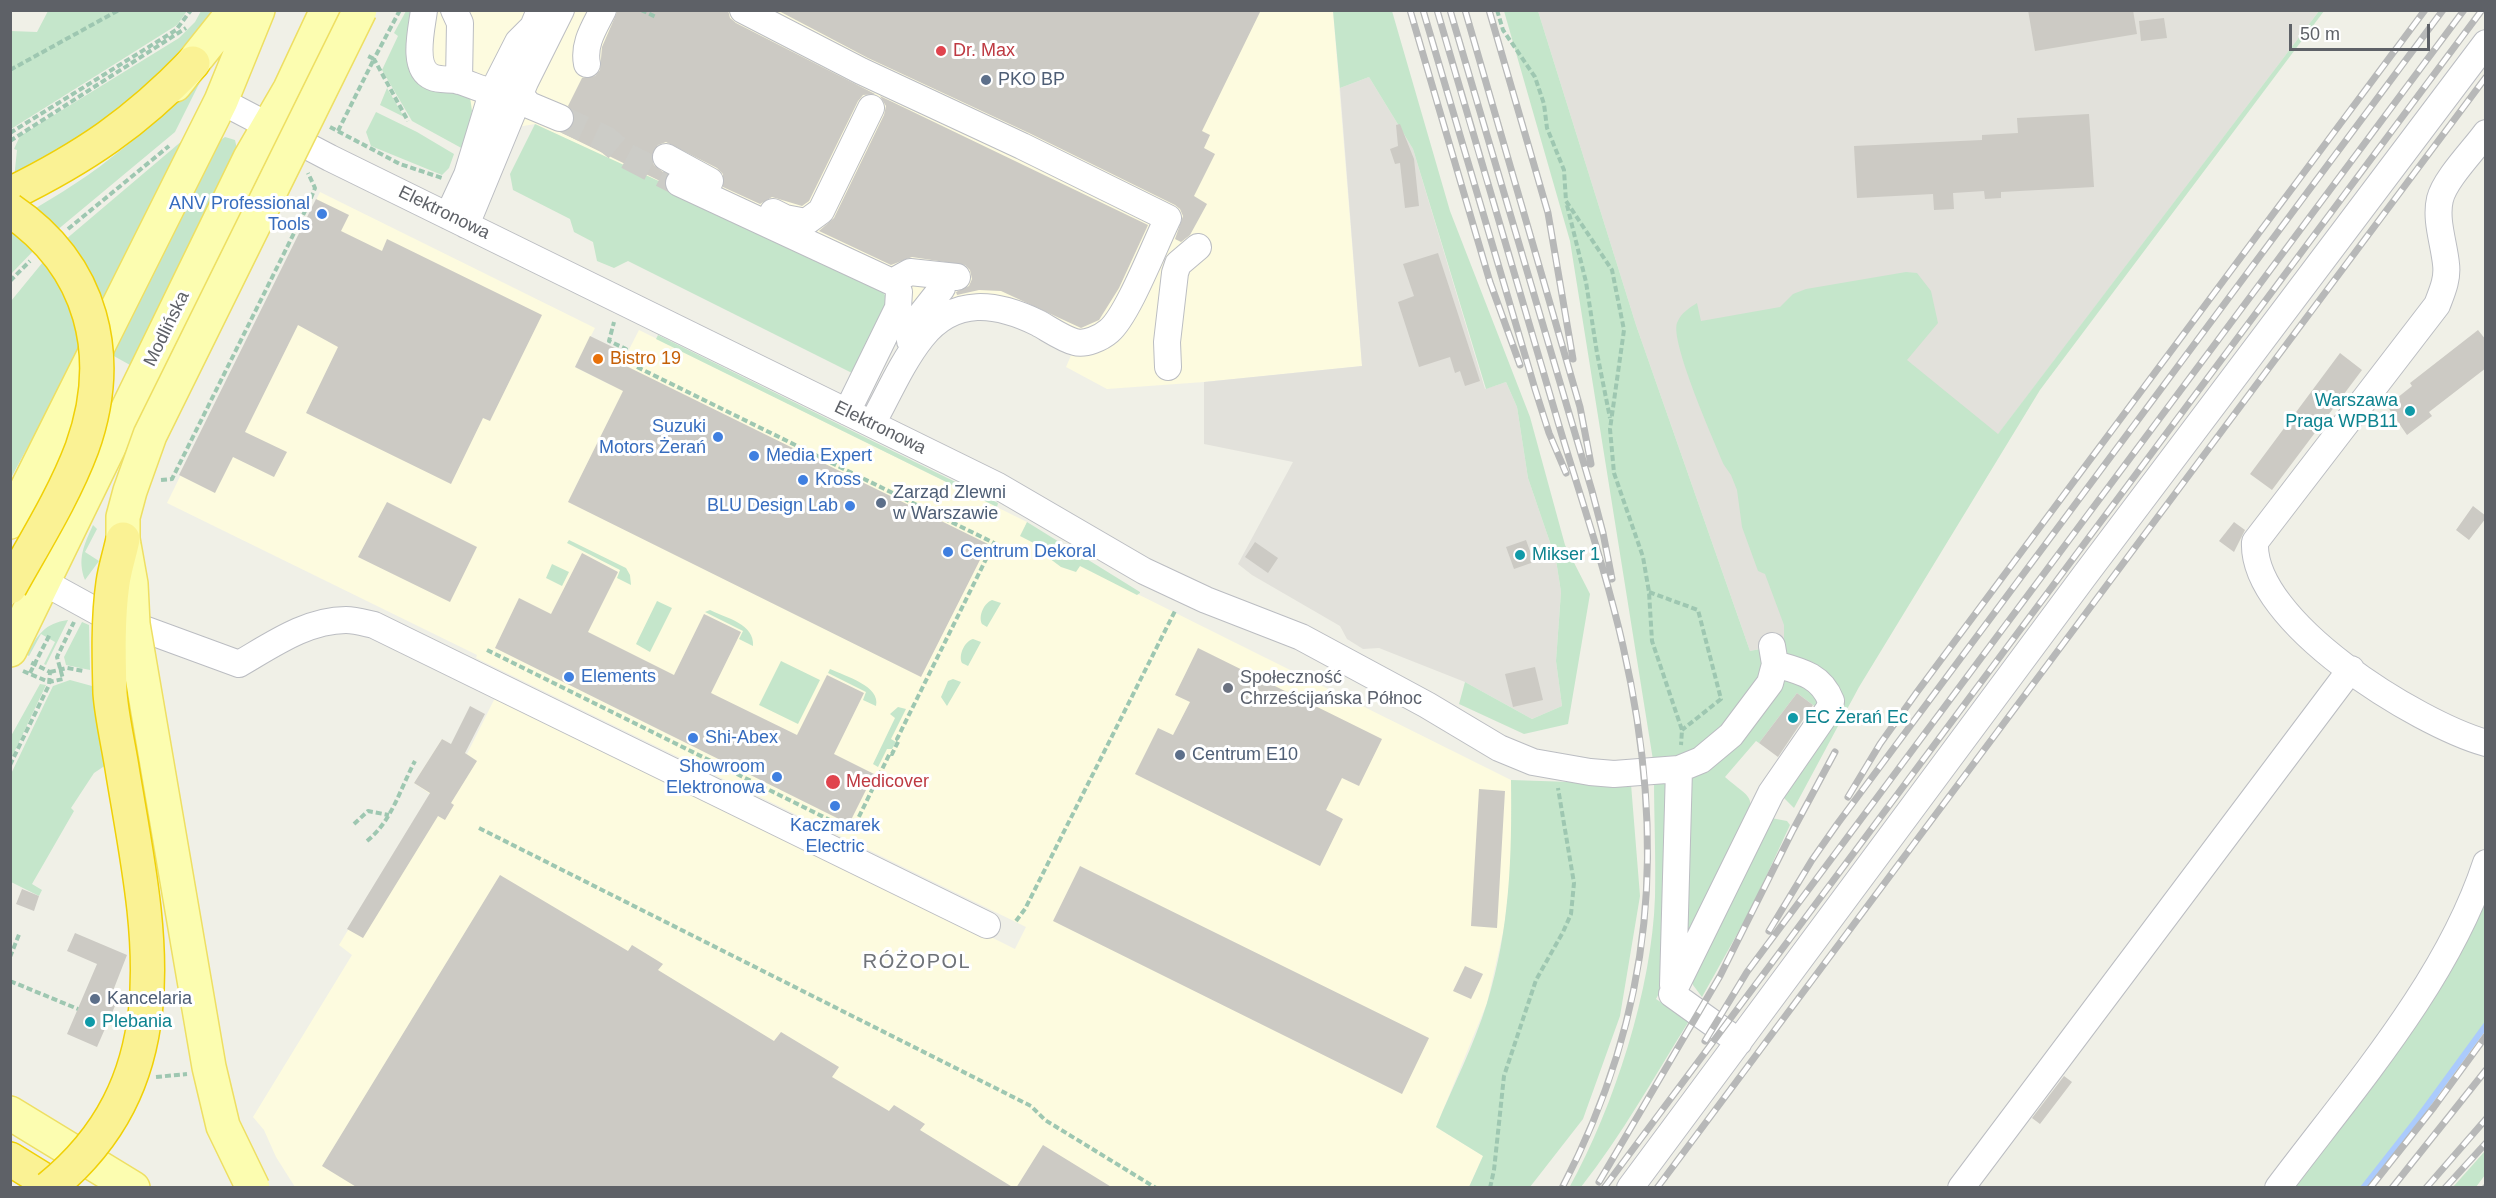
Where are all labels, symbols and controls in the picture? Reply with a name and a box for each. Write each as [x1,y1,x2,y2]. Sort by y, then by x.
scale bar [2292,12,2433,50]
text: 50 m [2300,24,2340,44]
place label: Dr. Max [953,40,1015,62]
marker: Dr. Max [934,44,948,58]
place label: PKO BP [998,69,1065,91]
marker: PKO BP [979,73,993,87]
street label: Elektronowa [395,182,493,244]
place label: ANV Professional Tools [169,193,310,236]
marker: ANV Professional Tools [315,207,329,221]
street label: Modlińska [140,288,194,370]
place label: Bistro 19 [610,348,681,370]
marker: Bistro 19 [591,352,605,366]
place label: Warszawa Praga WPB11 [2285,390,2398,432]
street label: Elektronowa [831,397,929,459]
marker: Warszawa Praga WPB11 [2403,404,2417,418]
place label: Suzuki Motors Żerań [599,416,706,458]
marker: Suzuki Motors Żerań [711,430,725,444]
place label: Media Expert [766,445,872,467]
marker: Media Expert [747,449,761,463]
place label: Kross [815,469,861,491]
marker: Kross [796,473,810,487]
place label: Zarząd Zlewni w Warszawie [893,482,1006,524]
place label: BLU Design Lab [707,495,838,517]
marker: Zarząd Zlewni w Warszawie [874,496,888,510]
marker: BLU Design Lab [843,499,857,513]
place label: Centrum Dekoral [960,541,1096,563]
place label: Mikser 1 [1532,544,1600,566]
marker: Centrum Dekoral [941,545,955,559]
marker: Mikser 1 [1513,548,1527,562]
place label: Elements [581,666,656,688]
place label: Społeczność Chrześcijańska Północ [1240,667,1422,710]
marker: Elements [562,670,576,684]
marker: Społeczność Chrześcijańska Północ [1221,681,1235,695]
place label: EC Żerań Ec [1805,707,1908,729]
marker: EC Żerań Ec [1786,711,1800,725]
place label: Shi-Abex [705,727,778,749]
marker: Shi-Abex [686,731,700,745]
place label: Centrum E10 [1192,744,1298,766]
marker: Centrum E10 [1173,748,1187,762]
place label: Showroom Elektronowa [666,756,765,798]
marker: Showroom Elektronowa [770,770,784,784]
place label: Medicover [846,771,929,793]
marker: Medicover [824,773,842,791]
marker: Kaczmarek Electric [828,799,842,813]
place label: Kaczmarek Electric [790,815,880,858]
district label: RÓŻOPOL [863,950,971,974]
place label: Kancelaria [107,988,192,1010]
marker: Kancelaria [88,992,102,1006]
place label: Plebania [102,1011,172,1033]
marker: Plebania [83,1015,97,1029]

